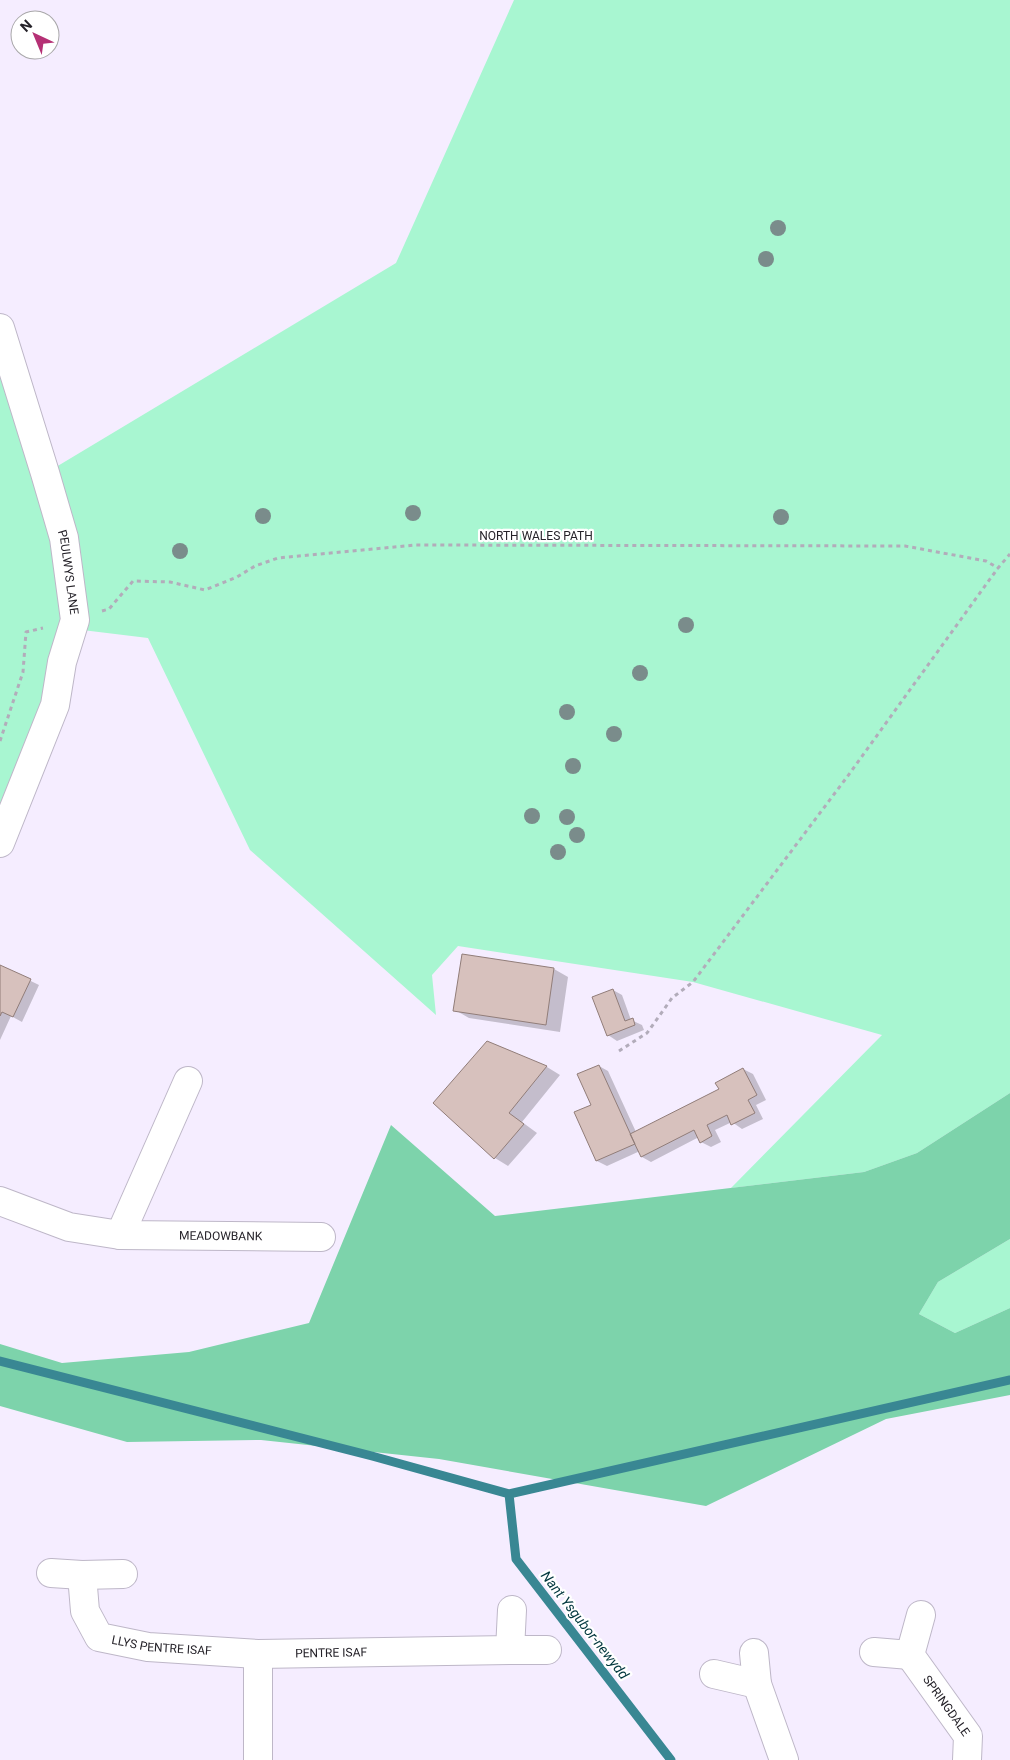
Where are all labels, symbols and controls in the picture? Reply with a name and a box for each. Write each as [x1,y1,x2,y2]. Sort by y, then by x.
north arrow [10,10,60,60]
text: N [17,16,35,35]
street label: PEULWYS LANE [55,528,81,616]
street label: NORTH WALES PATH [479,529,593,543]
street label: MEADOWBANK [179,1229,263,1243]
water label: Nant Ysgubor-newydd [538,1568,632,1682]
street label: LLYS PENTRE ISAF [110,1633,212,1658]
street label: PENTRE ISAF [295,1645,368,1660]
street label: SPRINGDALE [920,1673,973,1739]

